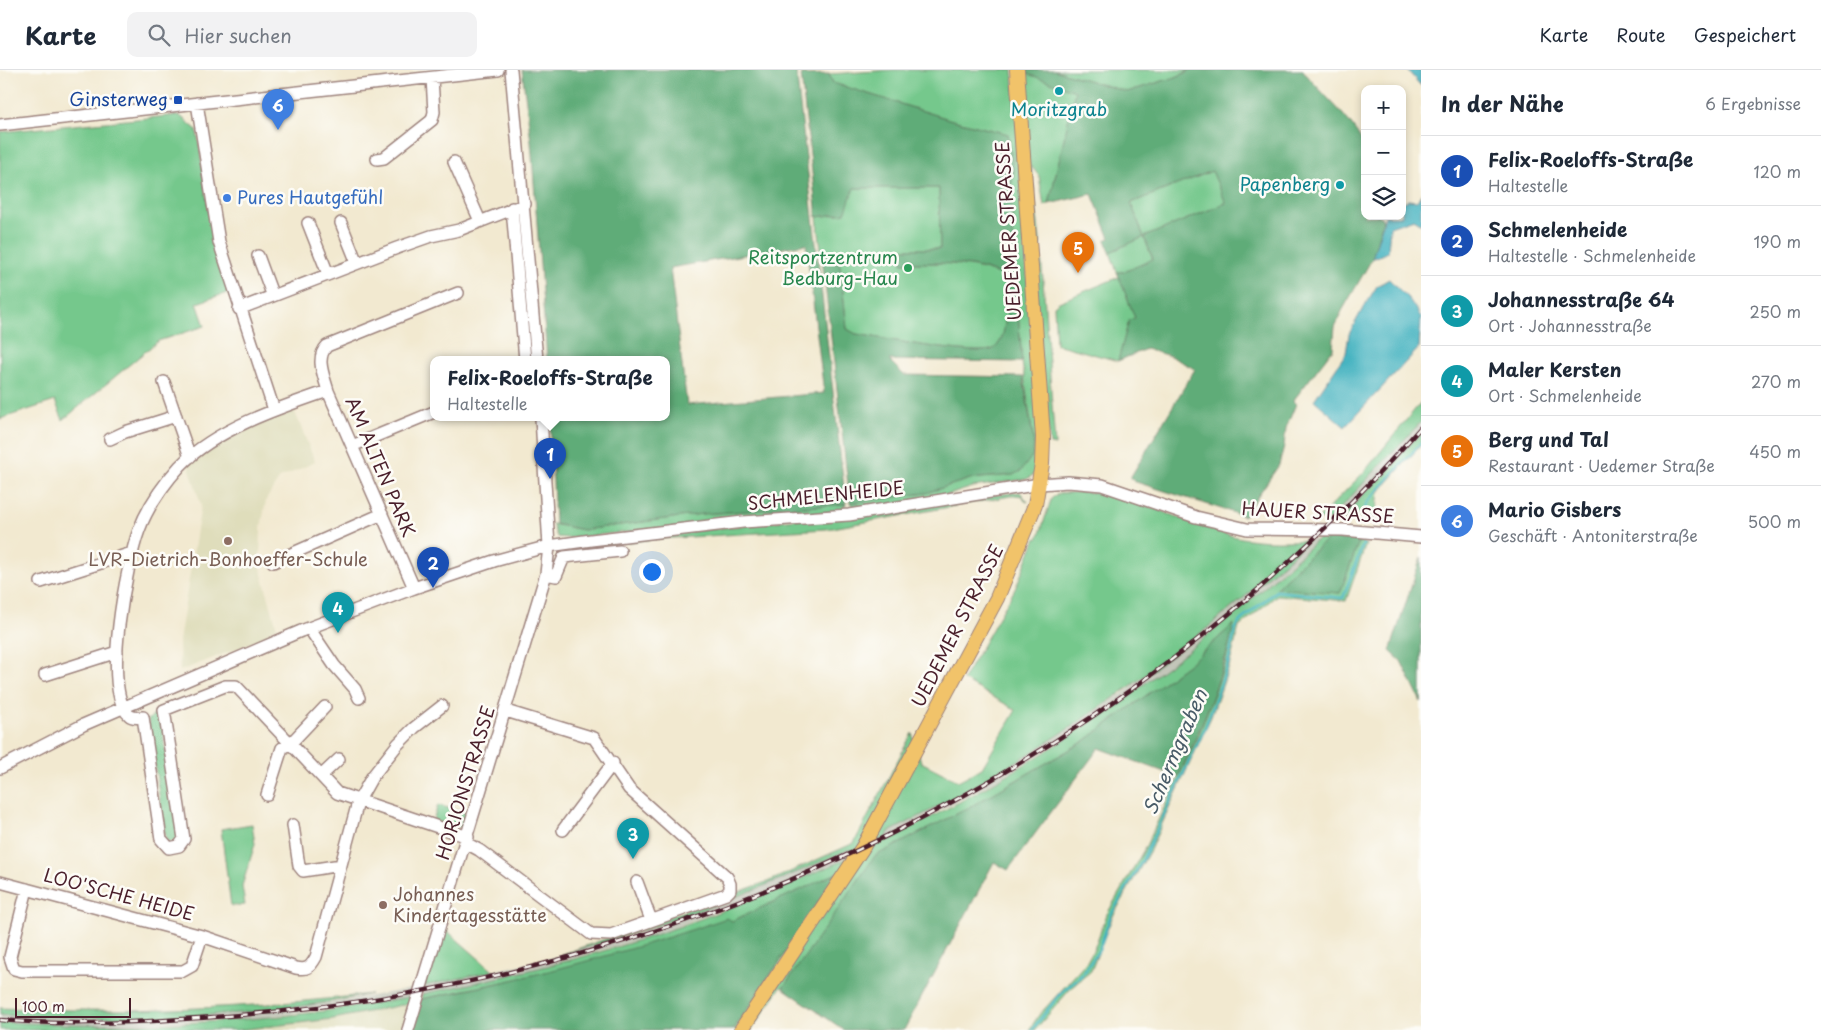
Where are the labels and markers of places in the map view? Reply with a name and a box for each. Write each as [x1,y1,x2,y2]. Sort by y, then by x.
place label: Ginsterweg [69,85,168,112]
marker: Moritzgrab [1053,85,1065,97]
pin: 6 [262,89,294,130]
marker: Ginsterweg [172,94,184,106]
place label: Moritzgrab [1011,95,1107,122]
place label: Papenberg [1240,170,1330,197]
marker: Papenberg [1334,179,1346,191]
place label: Pures Hautgefühl [237,183,383,210]
marker: Pures Hautgefühl [221,192,233,204]
pin: 5 [1062,232,1094,273]
place label: Reitsportzentrum Bedburg-Hau [748,243,898,291]
marker: Reitsportzentrum Bedburg-Hau [902,262,914,274]
pin: 1 [534,438,566,479]
marker: LVR-Dietrich-Bonhoeffer-Schule [222,535,234,547]
place label: LVR-Dietrich-Bonhoeffer-Schule [88,545,368,572]
pin: 2 [417,547,449,588]
pin: 4 [322,592,354,633]
pin: 3 [617,818,649,859]
place label: Johannes Kindertagesstätte [393,880,547,928]
marker: Johannes Kindertagesstätte [377,899,389,911]

